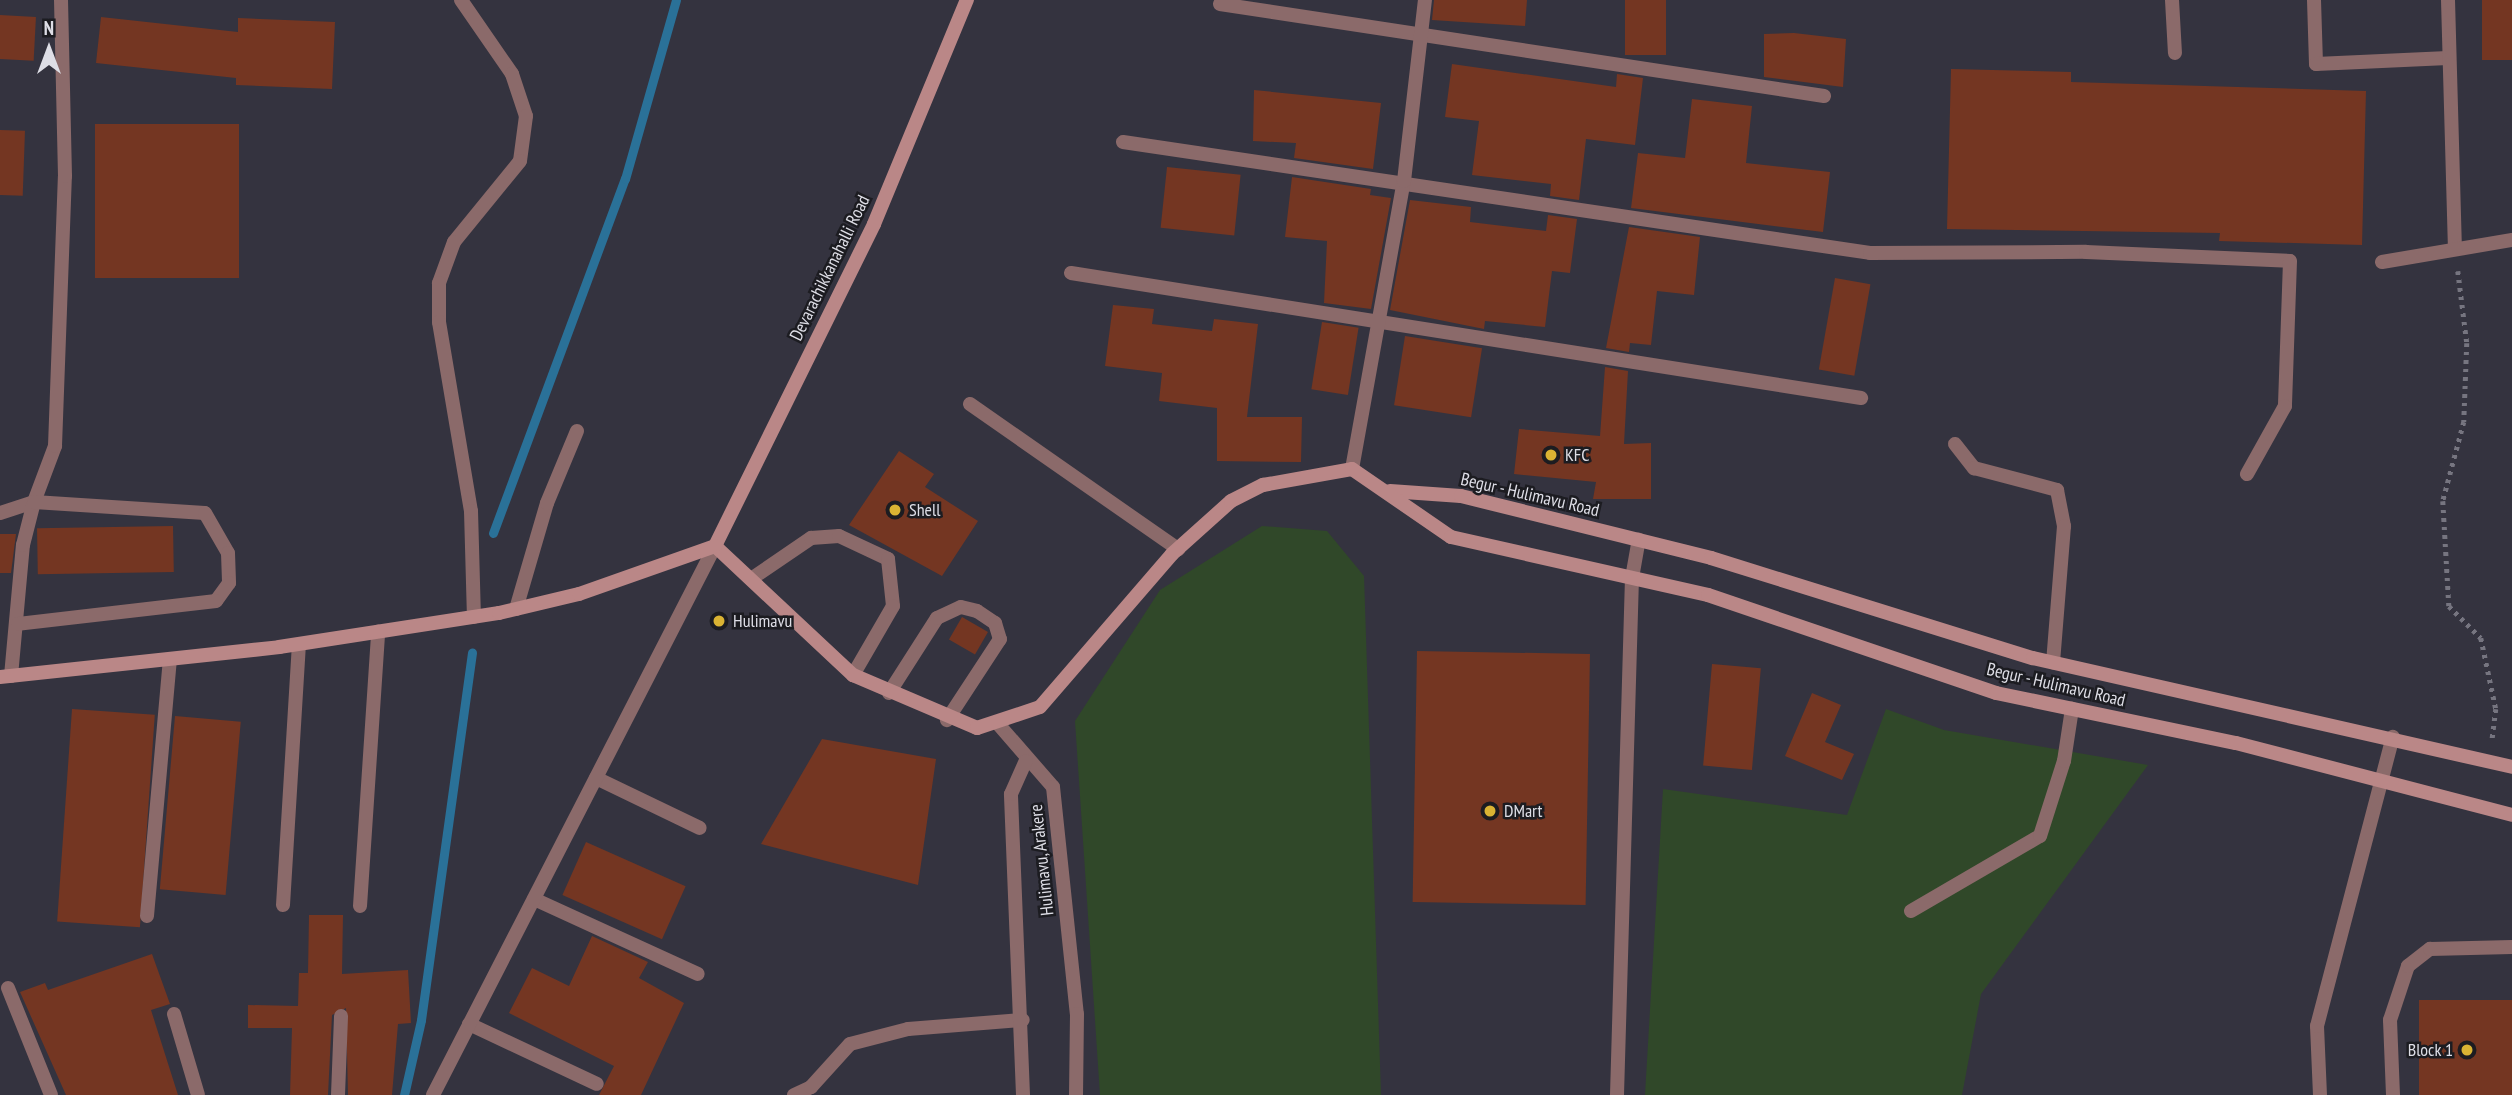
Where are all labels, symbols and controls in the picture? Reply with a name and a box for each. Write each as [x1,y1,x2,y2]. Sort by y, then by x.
north arrow [14,14,84,84]
text: N [44,16,54,40]
street label: Devarachikkanahalli Road [785,192,875,344]
place label: KFC [1565,444,1590,466]
marker: KFC [1543,447,1559,463]
street label: Begur - Hulimavu Road [1458,468,1602,522]
place label: Shell [909,499,940,521]
marker: Shell [887,502,903,518]
place label: Hulimavu [733,610,792,632]
marker: Hulimavu [711,613,727,629]
street label: Begur - Hulimavu Road [1984,658,2128,712]
place label: DMart [1504,800,1542,822]
street label: Hulimavu, Arakere [1025,802,1059,918]
marker: DMart [1482,803,1498,819]
place label: Block 1 [2407,1039,2453,1061]
marker: Block 1 [2459,1042,2475,1058]

